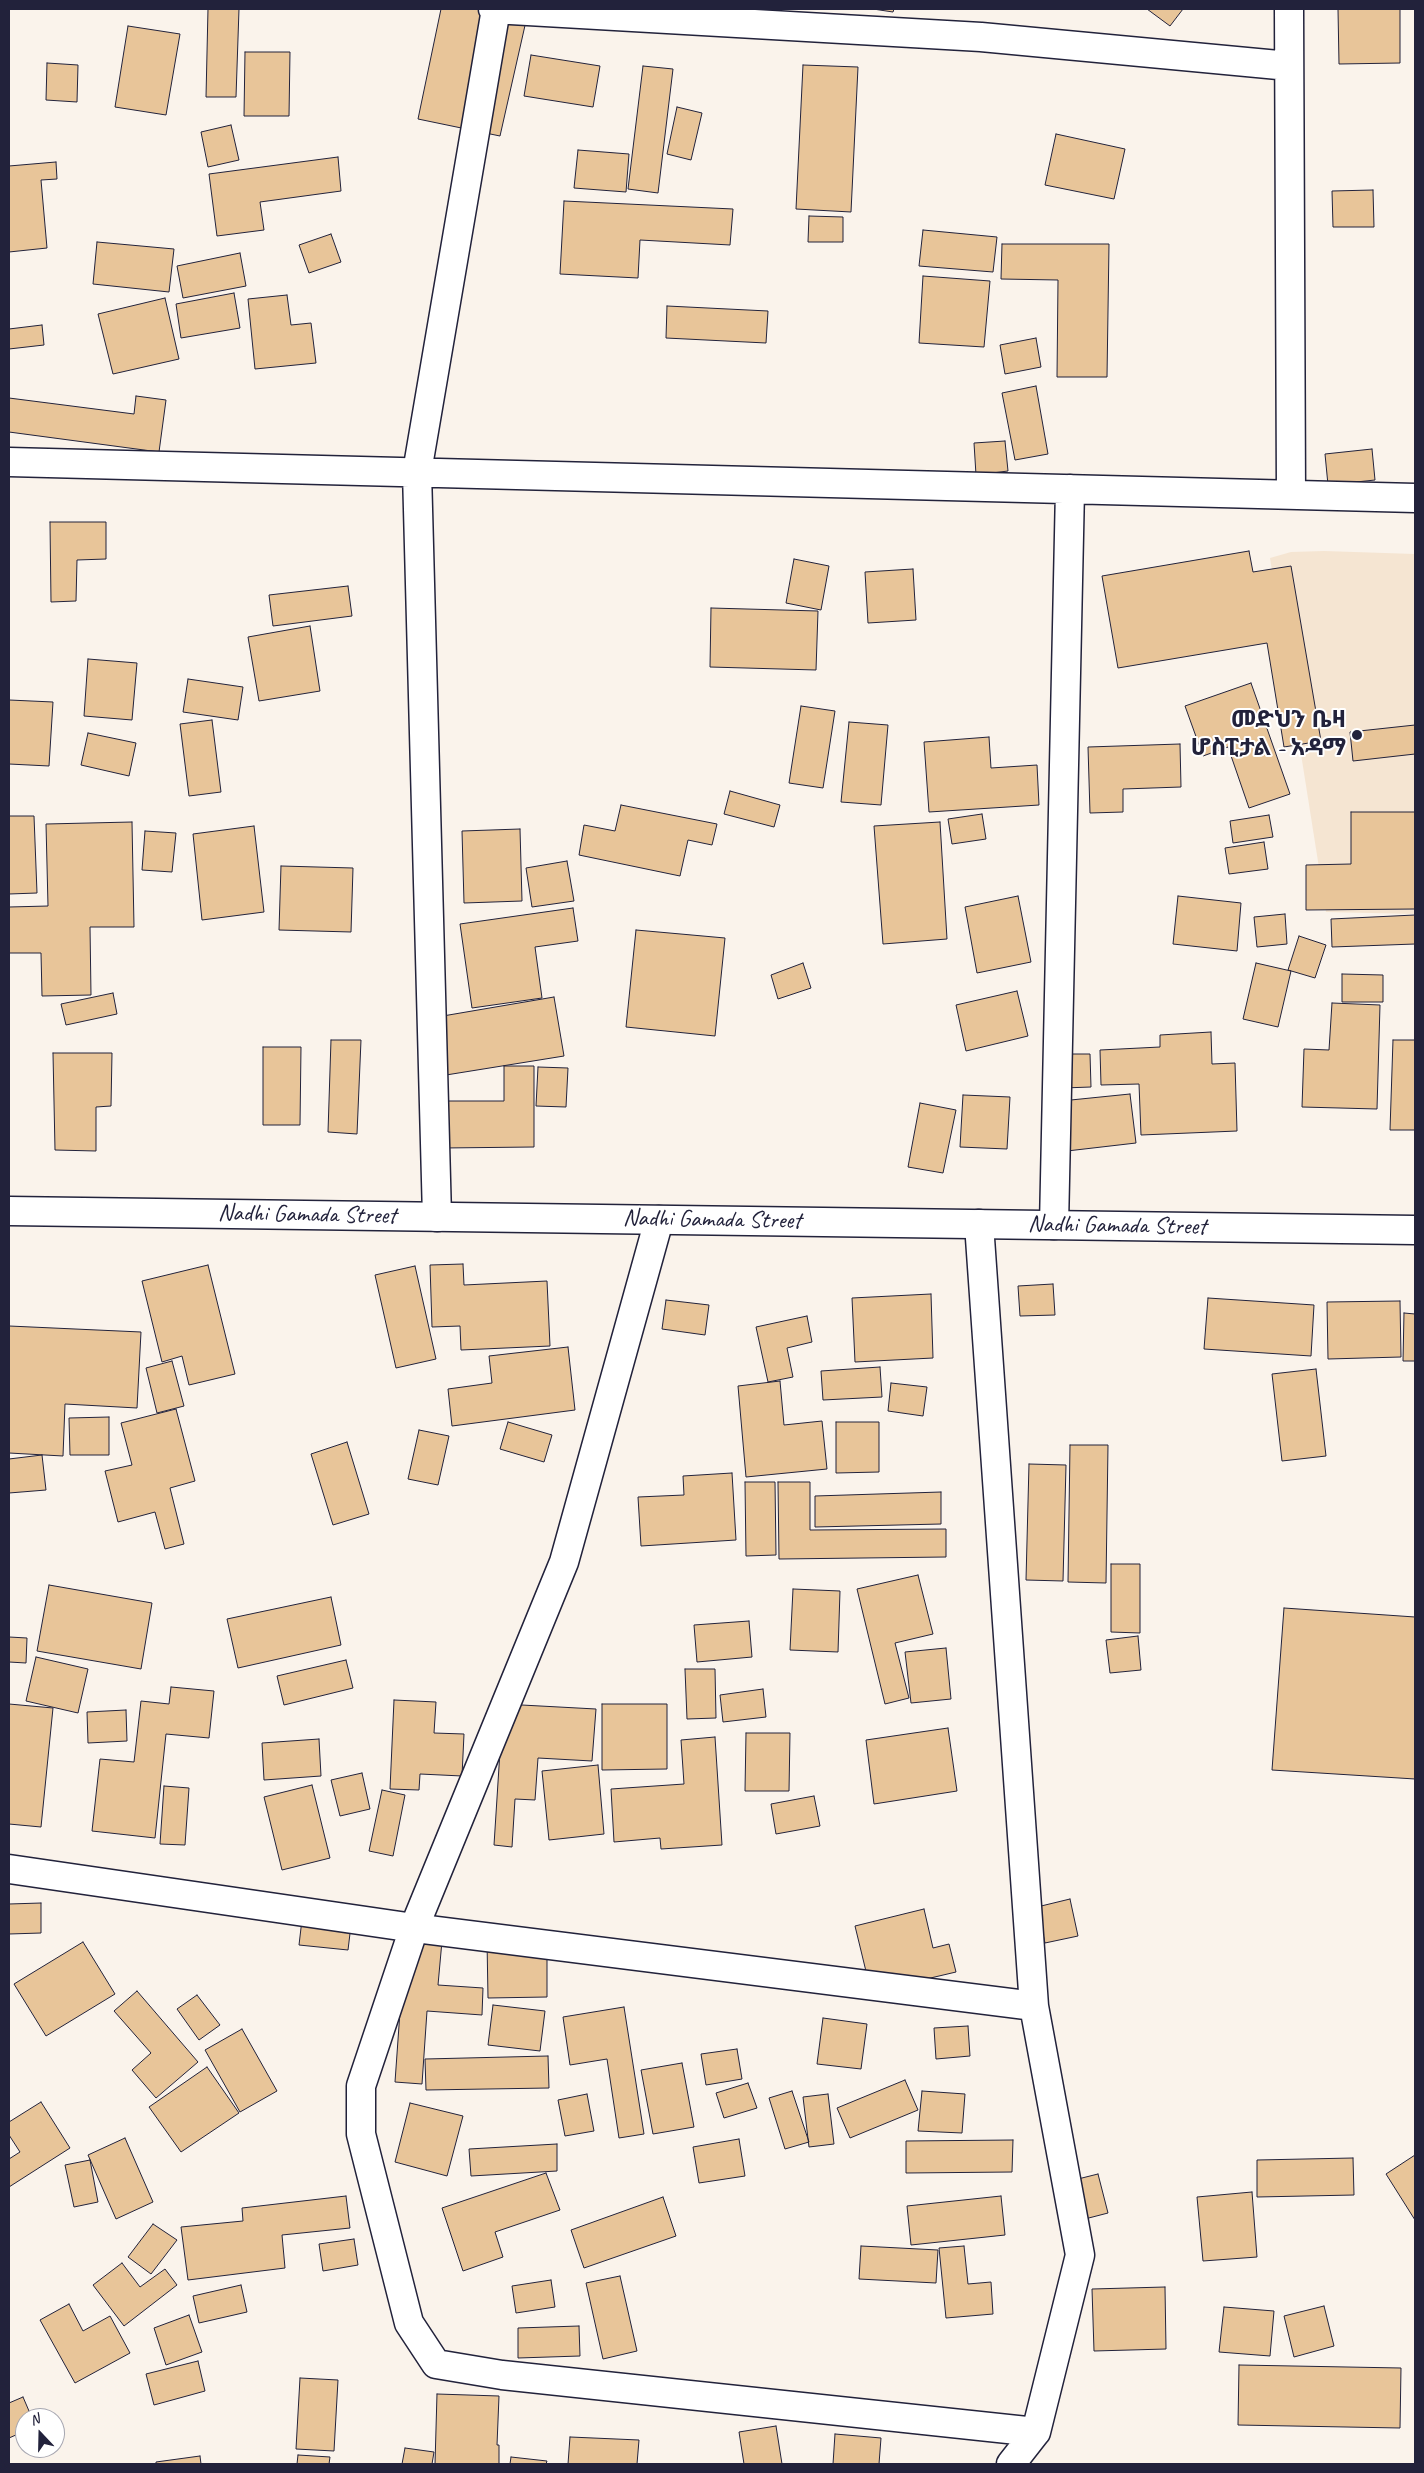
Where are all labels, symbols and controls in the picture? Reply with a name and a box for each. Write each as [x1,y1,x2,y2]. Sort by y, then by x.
place label: መድህን ቤዛ ሆስፒታል - አዳማ [1191,707,1346,763]
marker: መድህን ቤዛ ሆስፒታል - አዳማ [1350,728,1364,742]
street label: Nadhi Gamada Street [218,1199,396,1231]
street label: Nadhi Gamada Street [623,1204,801,1236]
street label: Nadhi Gamada Street [1028,1210,1206,1242]
north arrow [15,2408,65,2458]
text: N [28,2410,42,2429]

